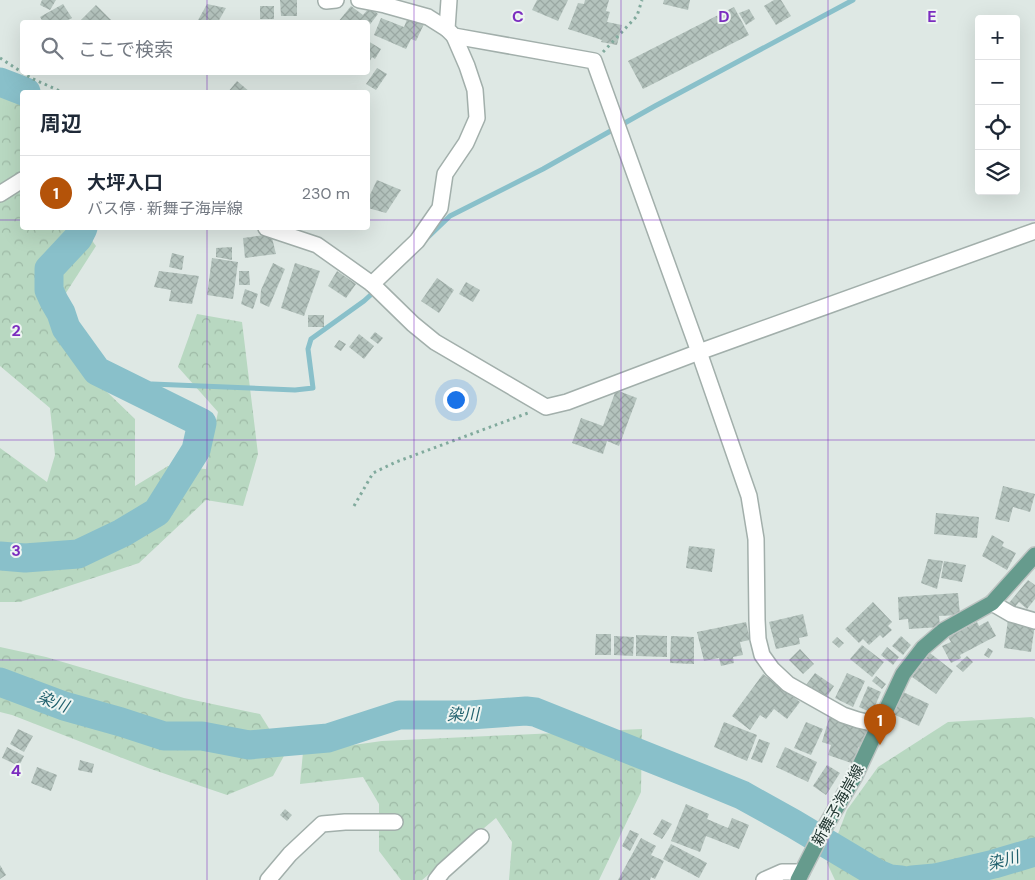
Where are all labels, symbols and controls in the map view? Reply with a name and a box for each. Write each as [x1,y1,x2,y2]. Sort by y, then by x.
text: C [512,6,524,27]
text: D [718,6,730,27]
text: E [927,6,937,27]
map controls [975,15,1020,195]
button: + [975,15,1020,60]
search box [20,20,370,75]
icon: search [38,34,66,62]
text: ここで検索 [78,37,173,62]
button: − [975,60,1020,105]
button: locate [975,105,1020,150]
text: 周辺 [40,110,82,138]
button: layers [975,150,1020,195]
text: 大坪入口 [87,170,163,195]
text: 1 [53,183,59,204]
text: 230 m [302,183,350,204]
text: バス停 · 新舞子海岸線 [87,198,243,219]
text: 2 [11,320,21,341]
your location [443,387,469,413]
text: 3 [11,540,21,561]
water label: 染川 [34,686,73,717]
water label: 染川 [447,704,481,725]
pin: 1 [864,704,896,745]
text: 4 [11,760,21,781]
street label: 新舞子海岸線 [807,761,869,849]
water label: 染川 [985,846,1023,875]

